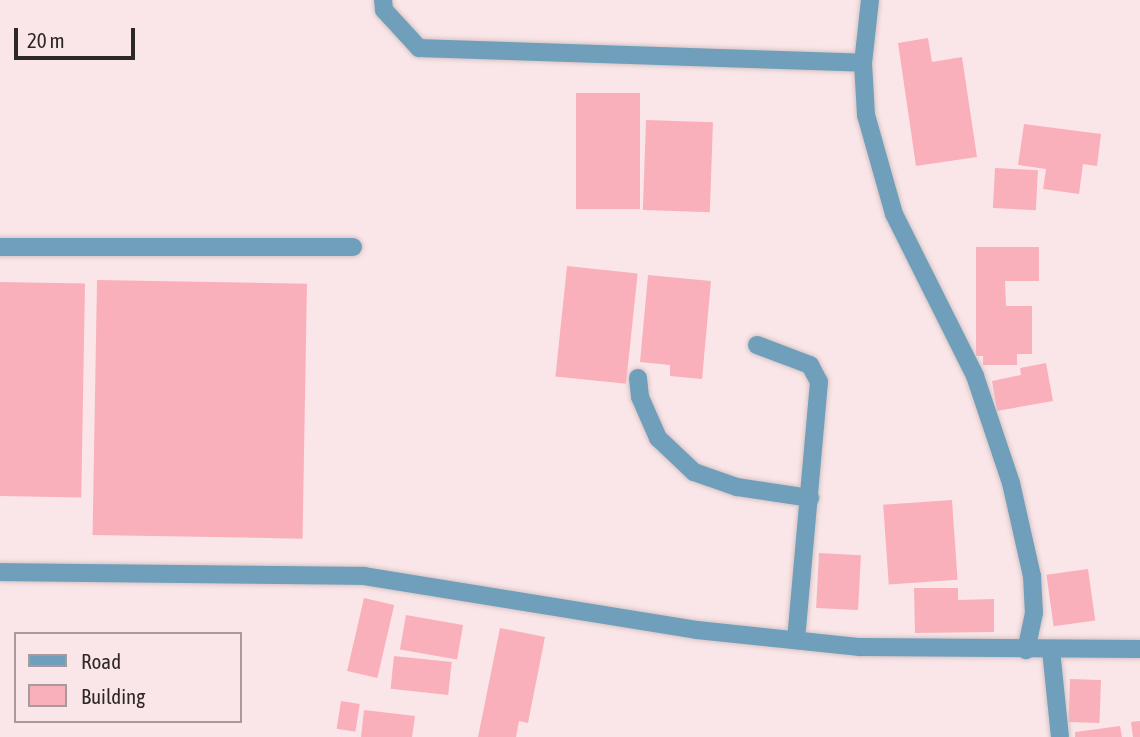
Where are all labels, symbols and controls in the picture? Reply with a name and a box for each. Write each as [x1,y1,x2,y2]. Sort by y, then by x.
scale bar [18,14,138,58]
text: 20 m [27,28,65,52]
legend [14,632,242,723]
text: Road [81,649,121,673]
text: Building [81,684,145,708]

